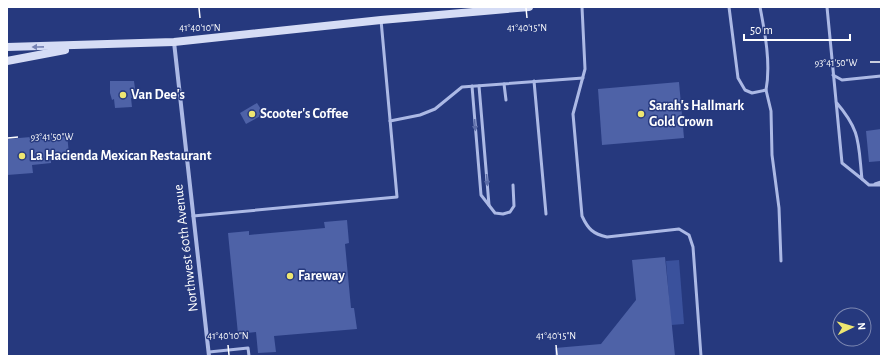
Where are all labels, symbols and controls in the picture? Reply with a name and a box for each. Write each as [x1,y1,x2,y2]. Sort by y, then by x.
scale bar [744,16,850,42]
text: 41°40'10"N [179,23,221,33]
text: 41°40'15"N [507,23,547,33]
text: 50 m [750,24,773,36]
one-way arrow [31,44,44,50]
text: 93°41'50"W [815,58,858,68]
place label: Van Dee's [131,88,185,102]
marker: Van Dee's [118,90,128,100]
place label: Sarah's Hallmark Gold Crown [649,99,744,129]
place label: Scooter's Coffee [260,107,349,121]
marker: Scooter's Coffee [247,109,257,119]
marker: Sarah's Hallmark Gold Crown [636,109,646,119]
one-way arrow [472,119,479,131]
text: 93°41'50"W [31,132,74,142]
place label: La Hacienda Mexican Restaurant [30,149,212,163]
marker: La Hacienda Mexican Restaurant [17,151,27,161]
one-way arrow [484,174,491,186]
street label: Northwest 60th Avenue [171,183,201,313]
place label: Fareway [298,269,345,283]
marker: Fareway [285,271,295,281]
north arrow [832,307,872,347]
text: N [856,322,867,330]
text: 41°40'10"N [207,331,249,341]
text: 41°40'15"N [536,331,576,341]

